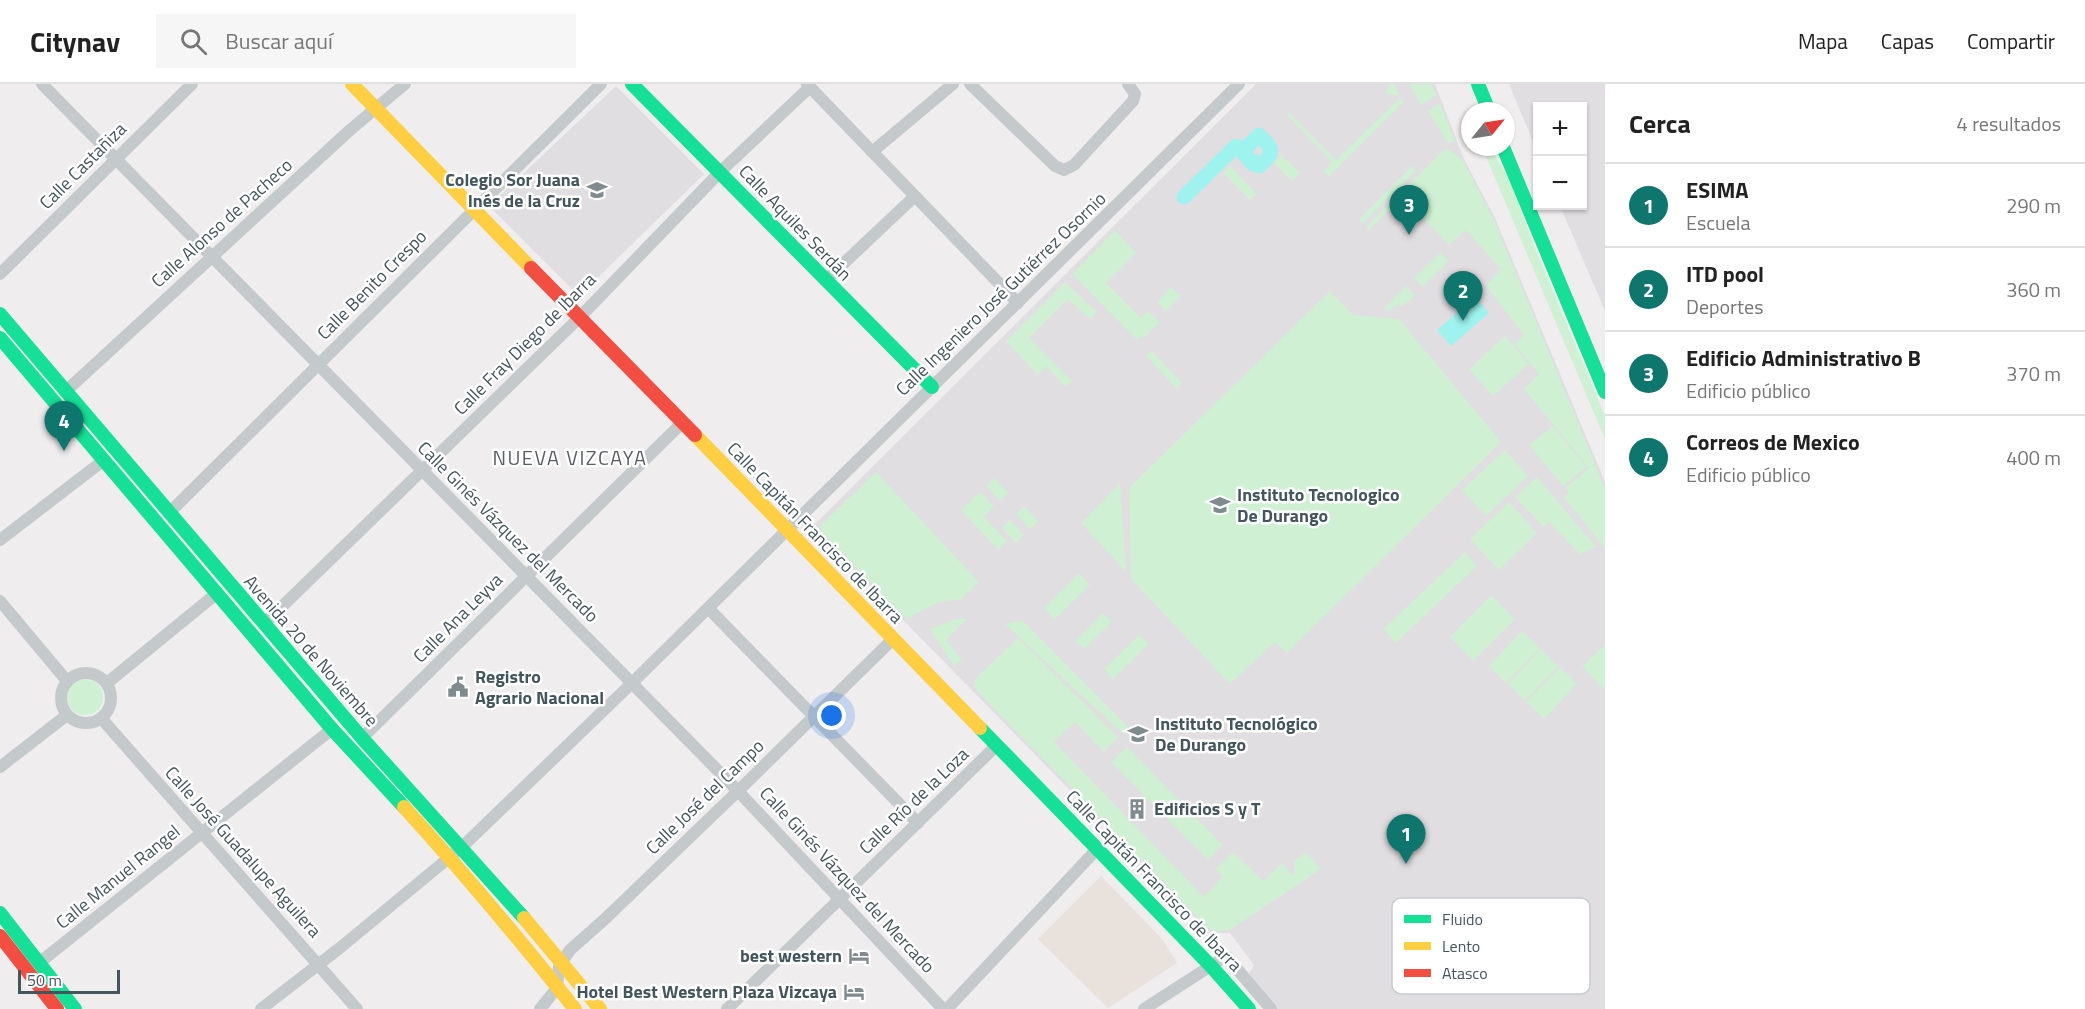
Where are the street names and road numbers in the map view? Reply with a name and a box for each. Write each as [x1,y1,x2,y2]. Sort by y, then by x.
street label: Calle Castañiza [33,116,132,215]
street label: Calle Alonso de Pacheco [145,152,298,294]
street label: Calle Aquiles Serdán [733,158,858,287]
street label: Calle Ingeniero José Gutiérrez Osornio [889,185,1112,402]
street label: Calle Benito Crespo [310,223,433,346]
street label: Calle Fray Diego de Ibarra [447,266,602,421]
street label: Calle Ginés Vázquez del Mercado [412,435,605,628]
street label: Calle Capitán Francisco de Ibarra [721,436,910,630]
street label: Calle Ana Leyva [407,567,509,669]
street label: Avenida 20 de Noviembre [238,569,385,733]
street label: Calle José del Campo [639,733,770,860]
street label: Calle Río de la Loza [853,741,975,860]
street label: Calle José Guadalupe Aguilera [159,760,328,943]
street label: Calle Ginés Vázquez del Mercado [753,780,941,979]
street label: Calle Capitán Francisco de Ibarra [1060,784,1249,978]
street label: Calle Manuel Rangel [50,818,186,935]

